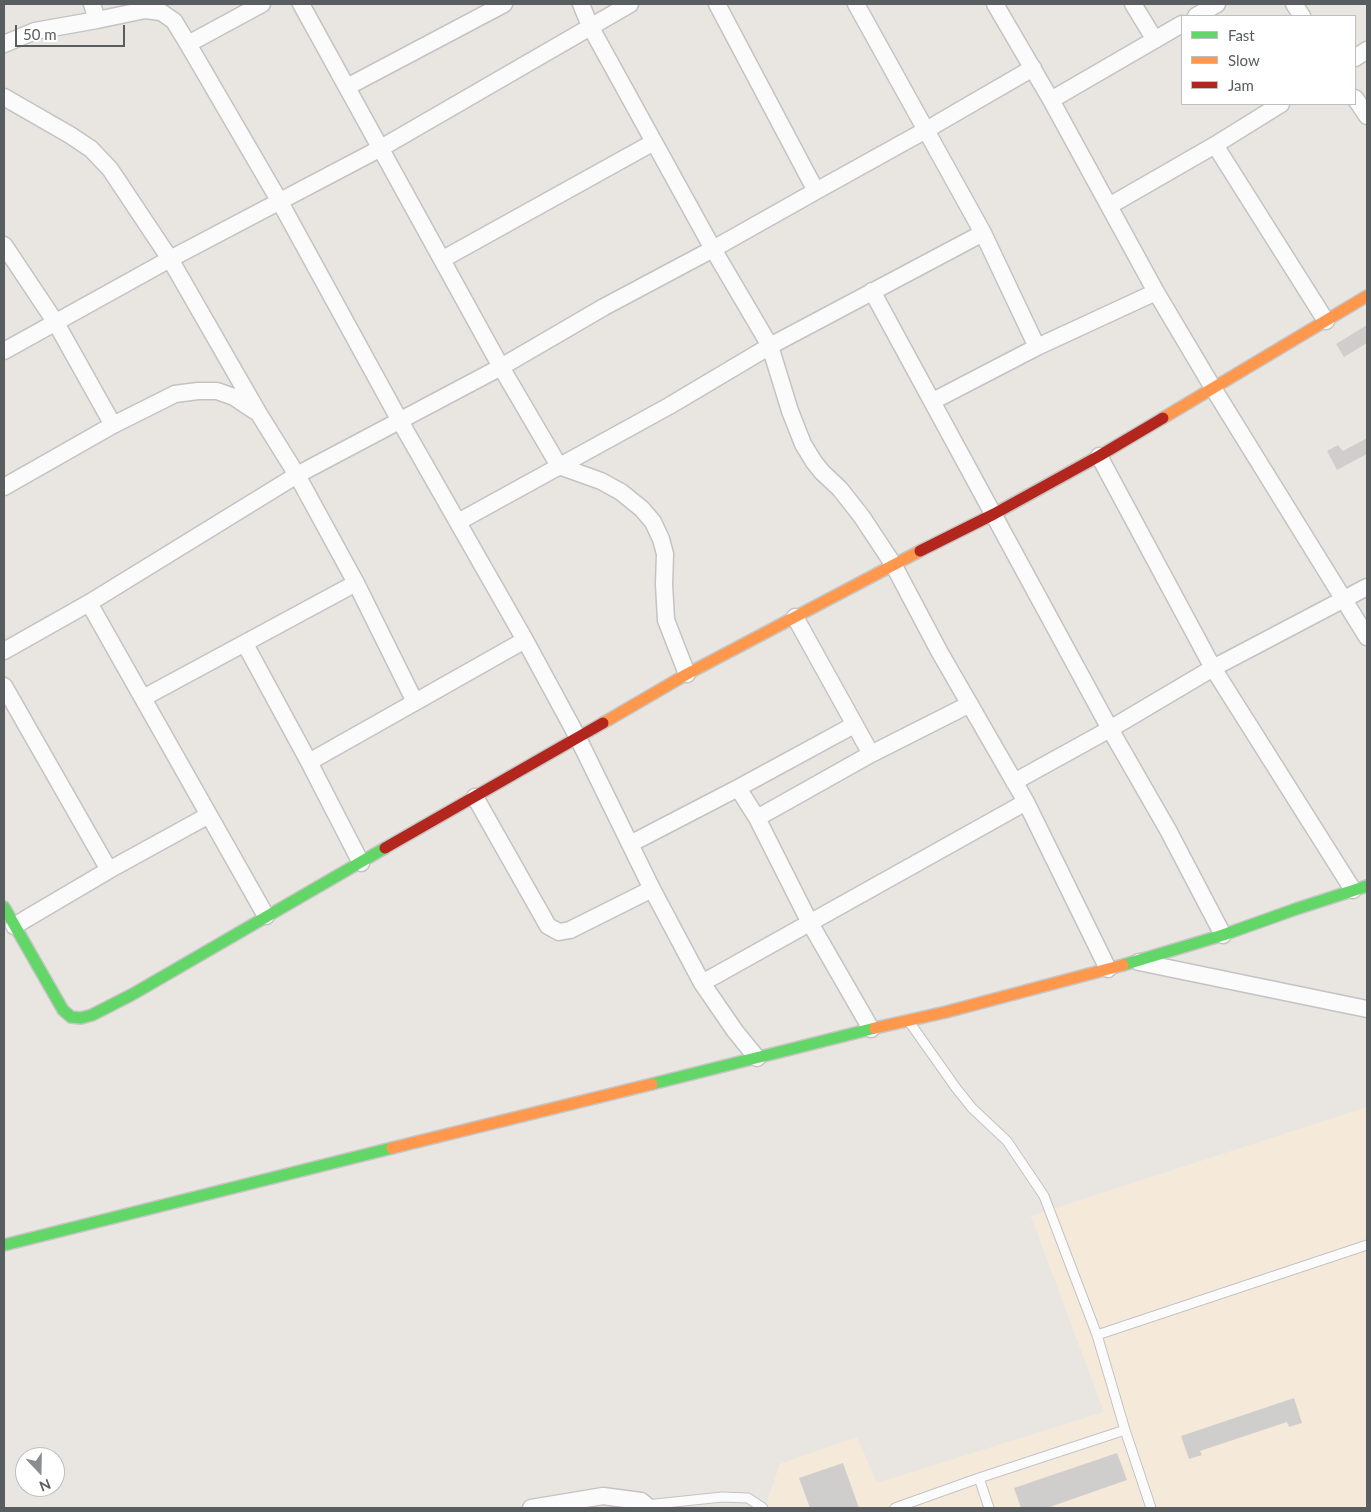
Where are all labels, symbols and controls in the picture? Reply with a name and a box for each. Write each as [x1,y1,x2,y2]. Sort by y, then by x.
scale bar [18,15,128,47]
legend [1181,15,1356,105]
text: 50 m [23,25,57,43]
text: Fast [1228,26,1255,44]
text: Slow [1228,51,1260,69]
text: Jam [1228,76,1254,94]
north arrow [15,1447,65,1497]
text: N [37,1476,53,1495]

